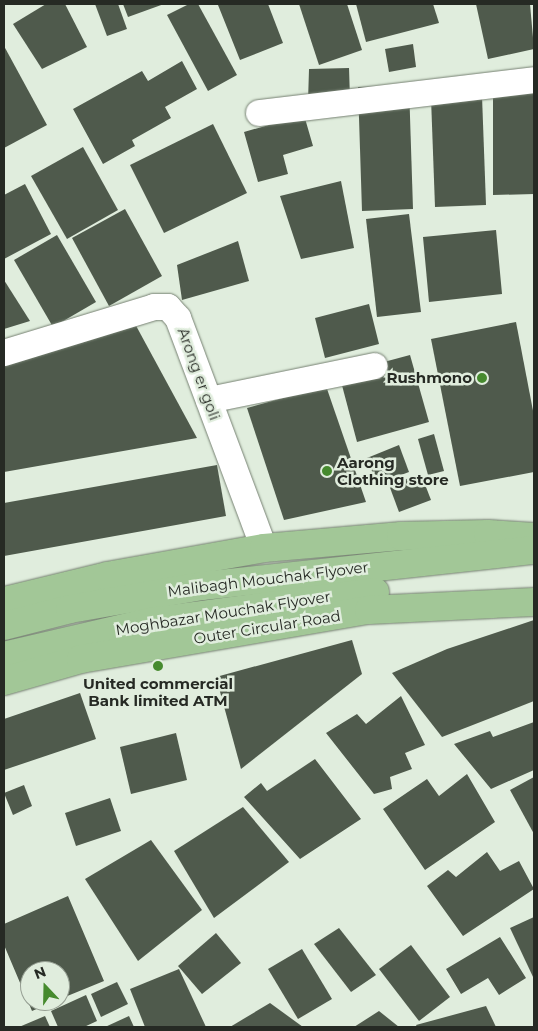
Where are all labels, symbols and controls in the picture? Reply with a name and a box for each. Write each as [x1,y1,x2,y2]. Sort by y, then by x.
street label: Arong er goli [174,325,224,423]
place label: Rushmono [386,369,472,387]
marker: Rushmono [476,372,488,384]
place label: Aarong Clothing store [337,453,449,488]
marker: Aarong Clothing store [321,465,333,477]
street label: Malibagh Mouchak Flyover [167,558,369,600]
street label: Moghbazar Mouchak Flyover [114,587,332,639]
street label: Outer Circular Road [192,606,342,648]
marker: United commercial Bank limited ATM [152,660,164,672]
place label: United commercial Bank limited ATM [83,674,233,709]
north arrow [20,961,70,1011]
text: N [31,963,48,983]

